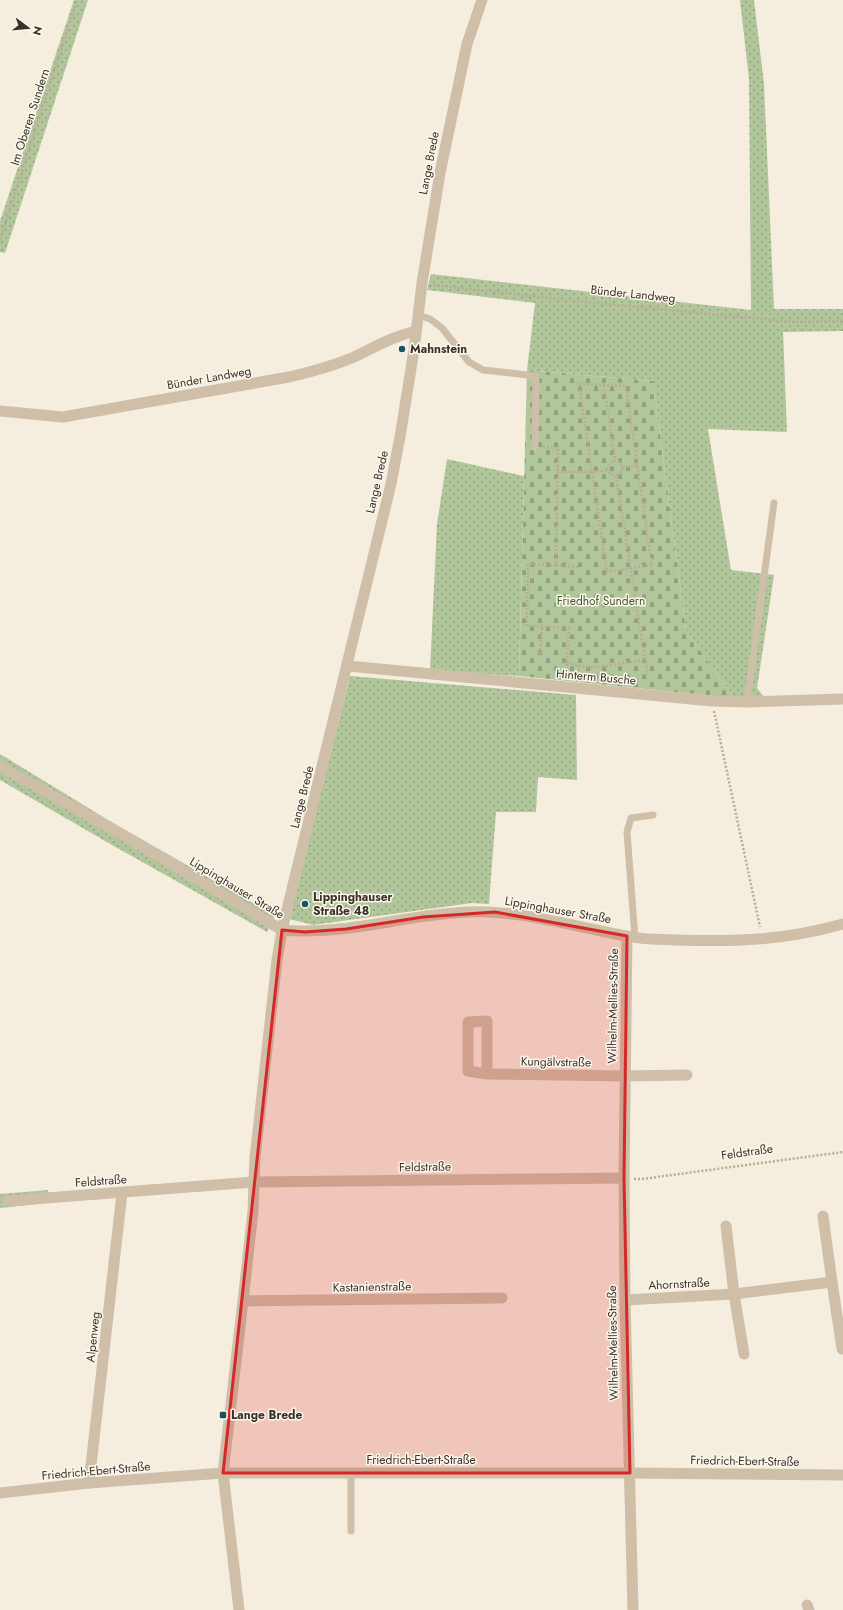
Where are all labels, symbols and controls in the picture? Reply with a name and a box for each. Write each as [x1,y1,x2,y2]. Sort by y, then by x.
north arrow [8,8,48,48]
text: N [29,24,47,37]
street label: Im Oberen Sundern [6,66,54,168]
street label: Lange Brede [414,130,444,196]
street label: Bünder Landweg [590,281,676,307]
place label: Mahnstein [410,340,467,358]
marker: Mahnstein [397,344,407,354]
street label: Bünder Landweg [165,362,253,394]
street label: Lange Brede [361,449,393,515]
park label: Friedhof Sundern [557,592,645,610]
street label: Hinterm Busche [555,665,637,689]
street label: Lange Brede [286,764,318,830]
street label: Lippinghauser Straße [186,853,288,923]
place label: Lippinghauser Straße 48 [313,888,393,920]
street label: Lippinghauser Straße [503,892,613,928]
marker: Lippinghauser Straße 48 [300,899,310,909]
street label: Wilhelm-Mellies-Straße [603,948,623,1064]
street label: Kungälvstraße [521,1052,591,1072]
street label: Feldstraße [720,1139,774,1165]
street label: Feldstraße [399,1158,451,1176]
street label: Feldstraße [74,1170,128,1192]
street label: Ahornstraße [648,1273,710,1295]
street label: Kastanienstraße [333,1277,411,1297]
street label: Wilhelm-Mellies-Straße [603,1285,623,1401]
street label: Alpenweg [81,1311,105,1363]
place label: Lange Brede [231,1406,303,1424]
marker: Lange Brede [218,1410,228,1420]
street label: Friedrich-Ebert-Straße [366,1451,476,1469]
street label: Friedrich-Ebert-Straße [690,1451,800,1471]
street label: Friedrich-Ebert-Straße [41,1457,151,1485]

